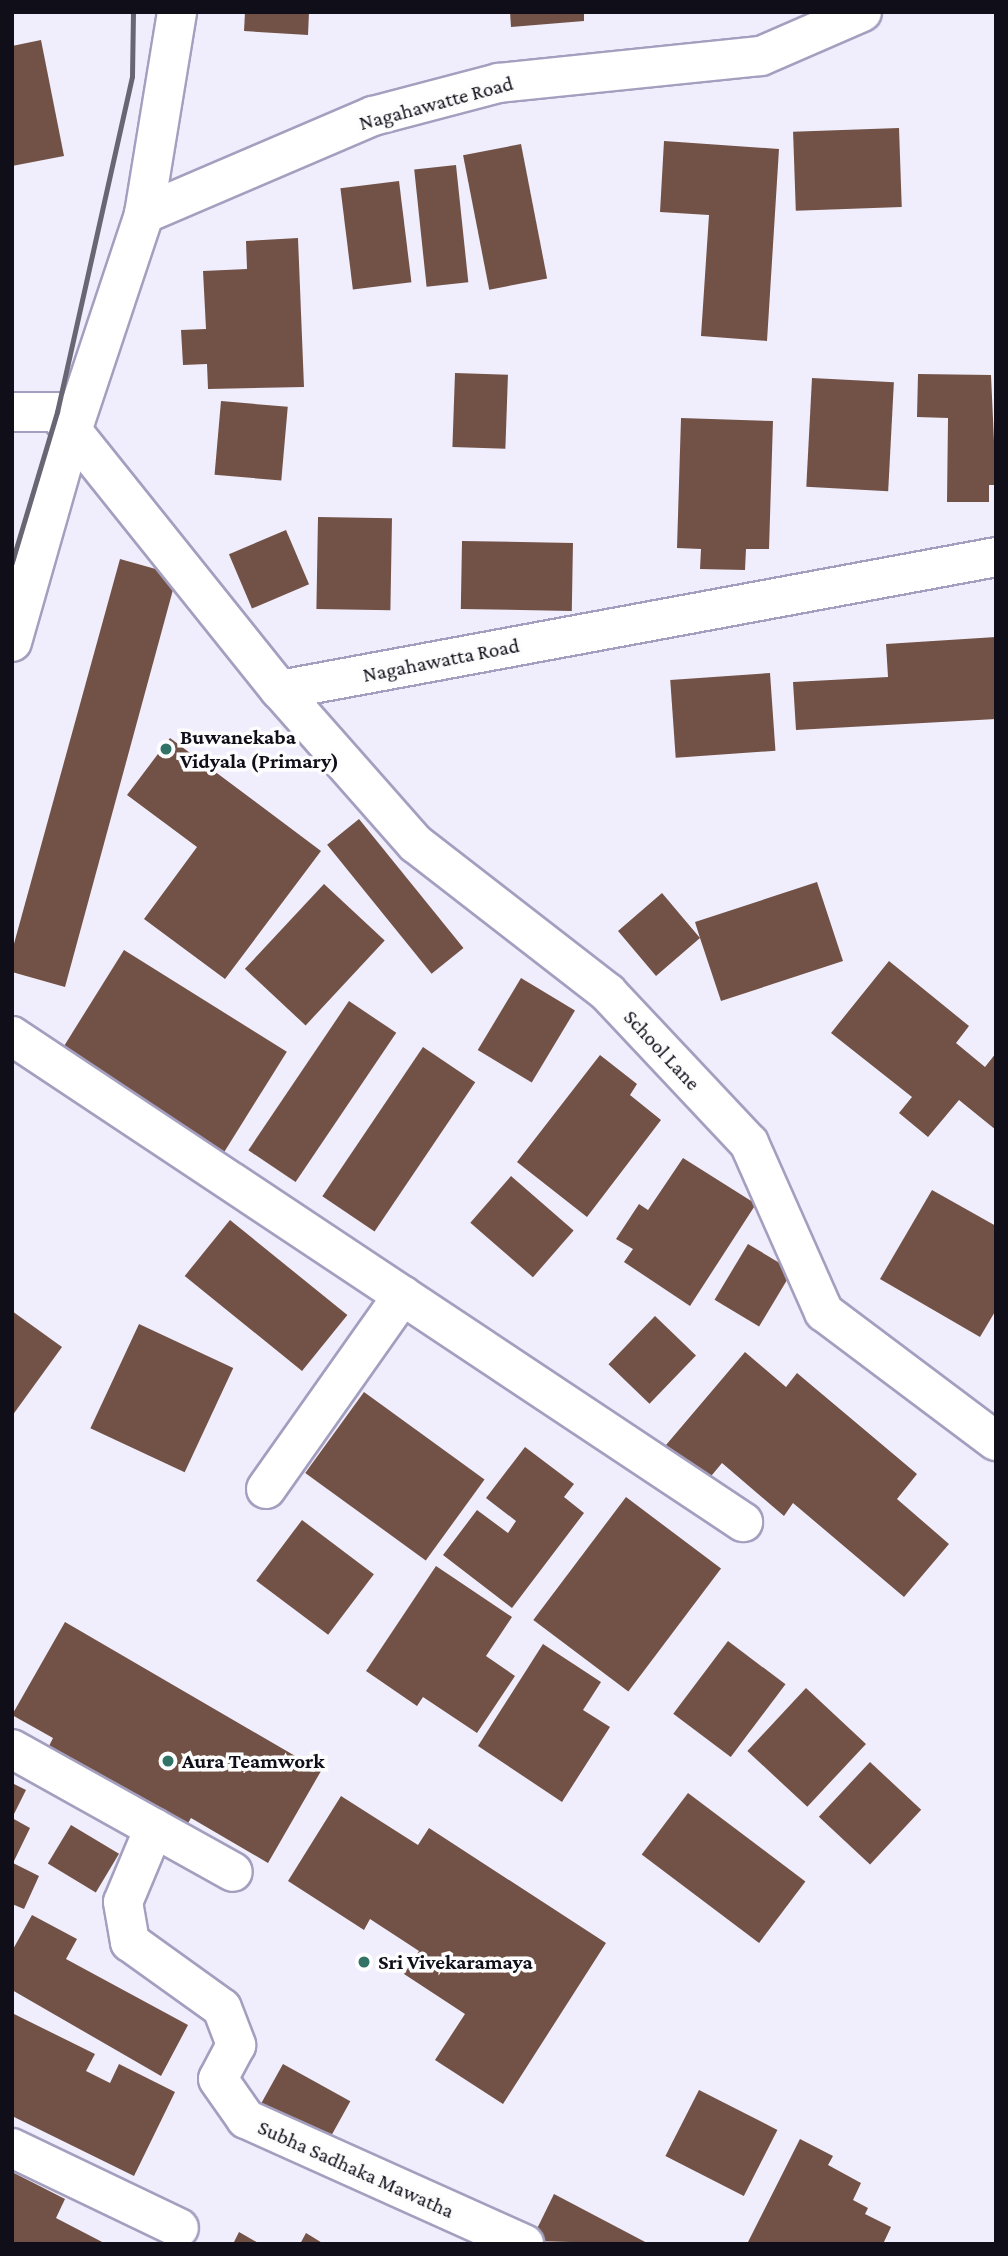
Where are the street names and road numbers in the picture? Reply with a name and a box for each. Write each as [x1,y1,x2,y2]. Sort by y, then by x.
street label: Nagahawatte Road [356,70,516,136]
street label: Nagahawatta Road [360,632,522,688]
street label: School Lane [618,1005,706,1095]
street label: Subha Sadhaka Mawatha [254,2114,458,2224]

